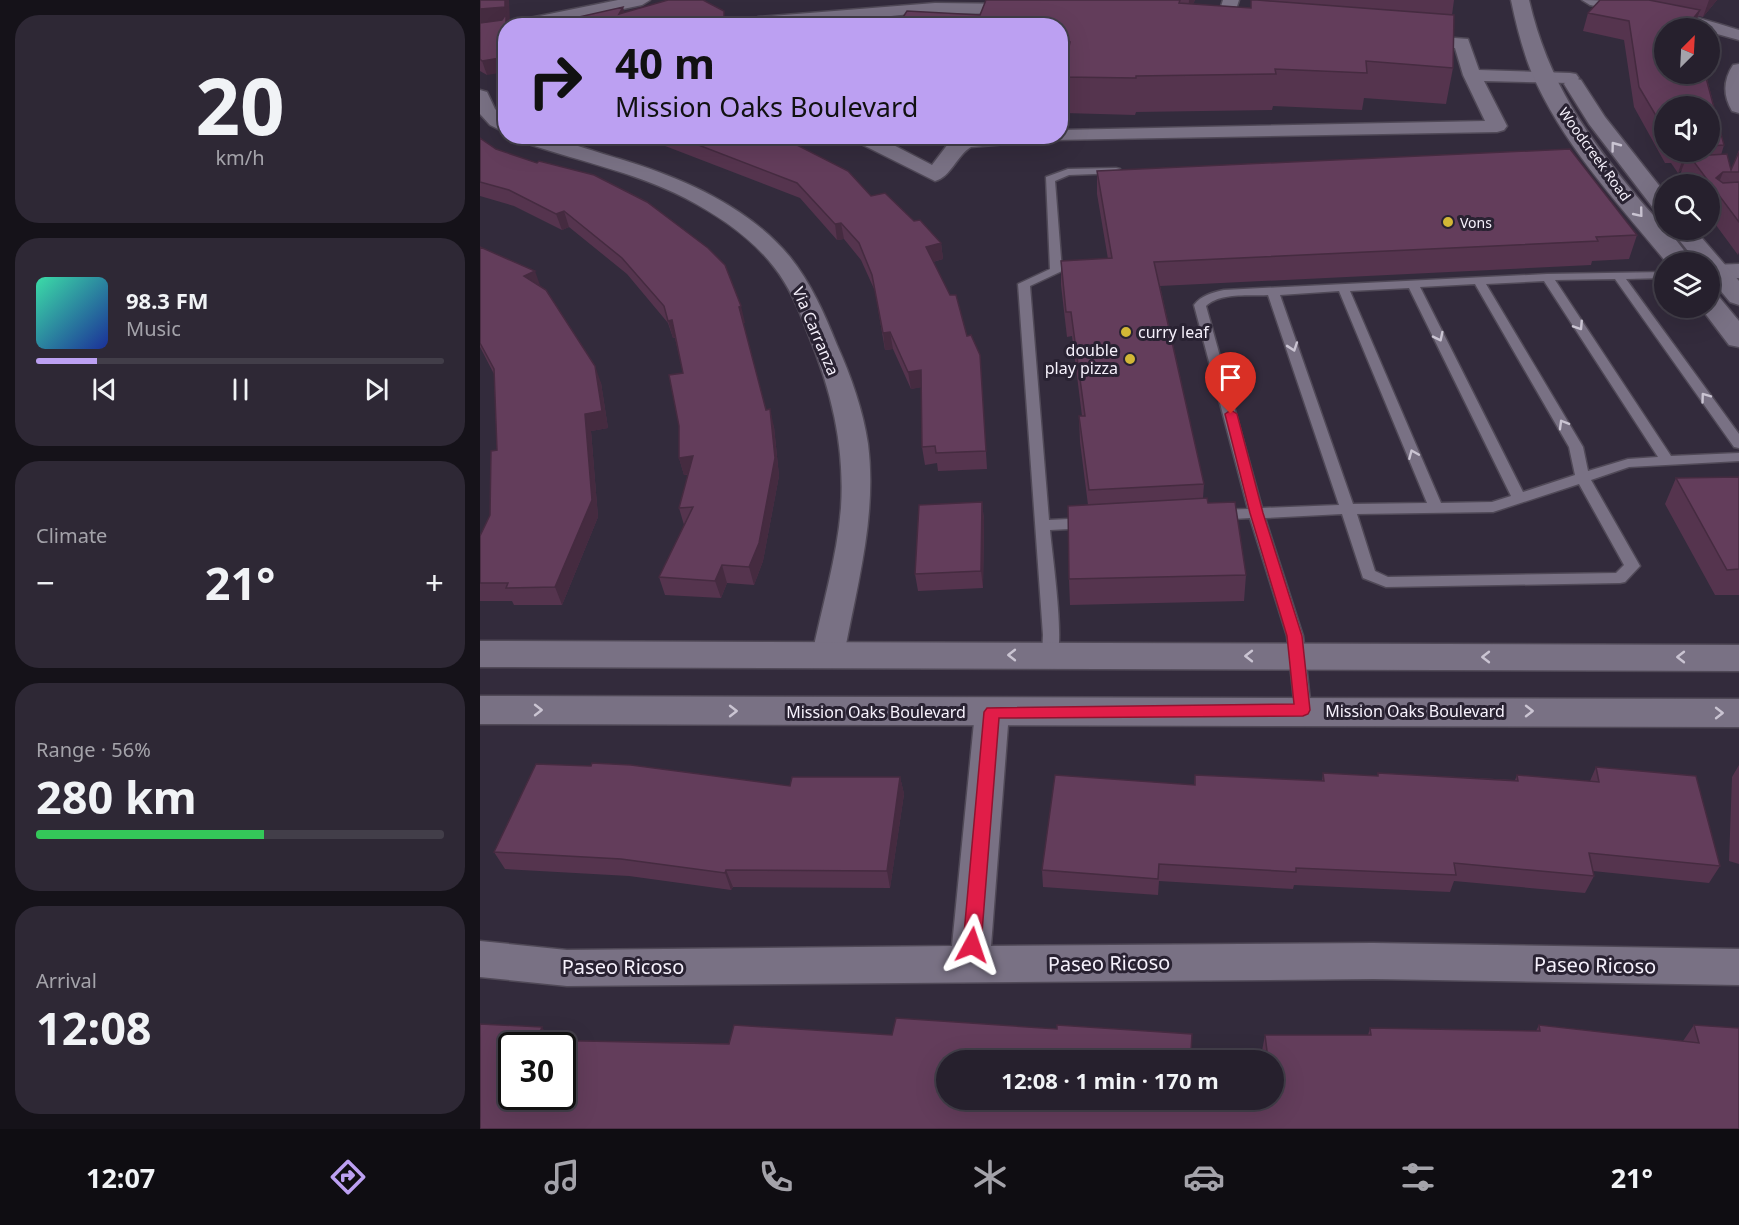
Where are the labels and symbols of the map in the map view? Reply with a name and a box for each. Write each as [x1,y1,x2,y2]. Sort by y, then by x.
north arrow [1654,18,1720,84]
street label: Woodcreek Road [1555,103,1635,205]
one-way arrow [1611,141,1622,152]
one-way arrow [1632,206,1643,217]
place label: Vons [1460,213,1492,232]
marker: Vons [1441,215,1455,229]
street label: Via Carranza [787,283,845,379]
one-way arrow [1572,320,1583,331]
place label: curry leaf [1138,321,1210,343]
marker: curry leaf [1119,325,1133,339]
one-way arrow [1431,330,1443,341]
place label: double play pizza [1045,339,1118,379]
one-way arrow [1285,341,1298,352]
marker: double play pizza [1123,352,1137,366]
pin [1205,352,1256,414]
one-way arrow [1701,392,1712,403]
one-way arrow [1558,420,1570,430]
one-way arrow [1408,449,1420,460]
one-way arrow [1007,649,1016,661]
one-way arrow [1244,650,1253,662]
one-way arrow [1481,651,1490,663]
one-way arrow [1676,651,1685,664]
street label: Mission Oaks Boulevard [1325,700,1505,722]
street label: Mission Oaks Boulevard [786,701,966,723]
one-way arrow [534,704,543,716]
one-way arrow [729,705,738,717]
one-way arrow [1525,705,1534,718]
one-way arrow [1715,707,1724,719]
position arrow [940,913,1004,977]
street label: Paseo Ricoso [1048,948,1170,978]
street label: Paseo Ricoso [1534,950,1656,980]
street label: Paseo Ricoso [562,953,684,980]
speed limit sign: 30 [498,1032,576,1110]

